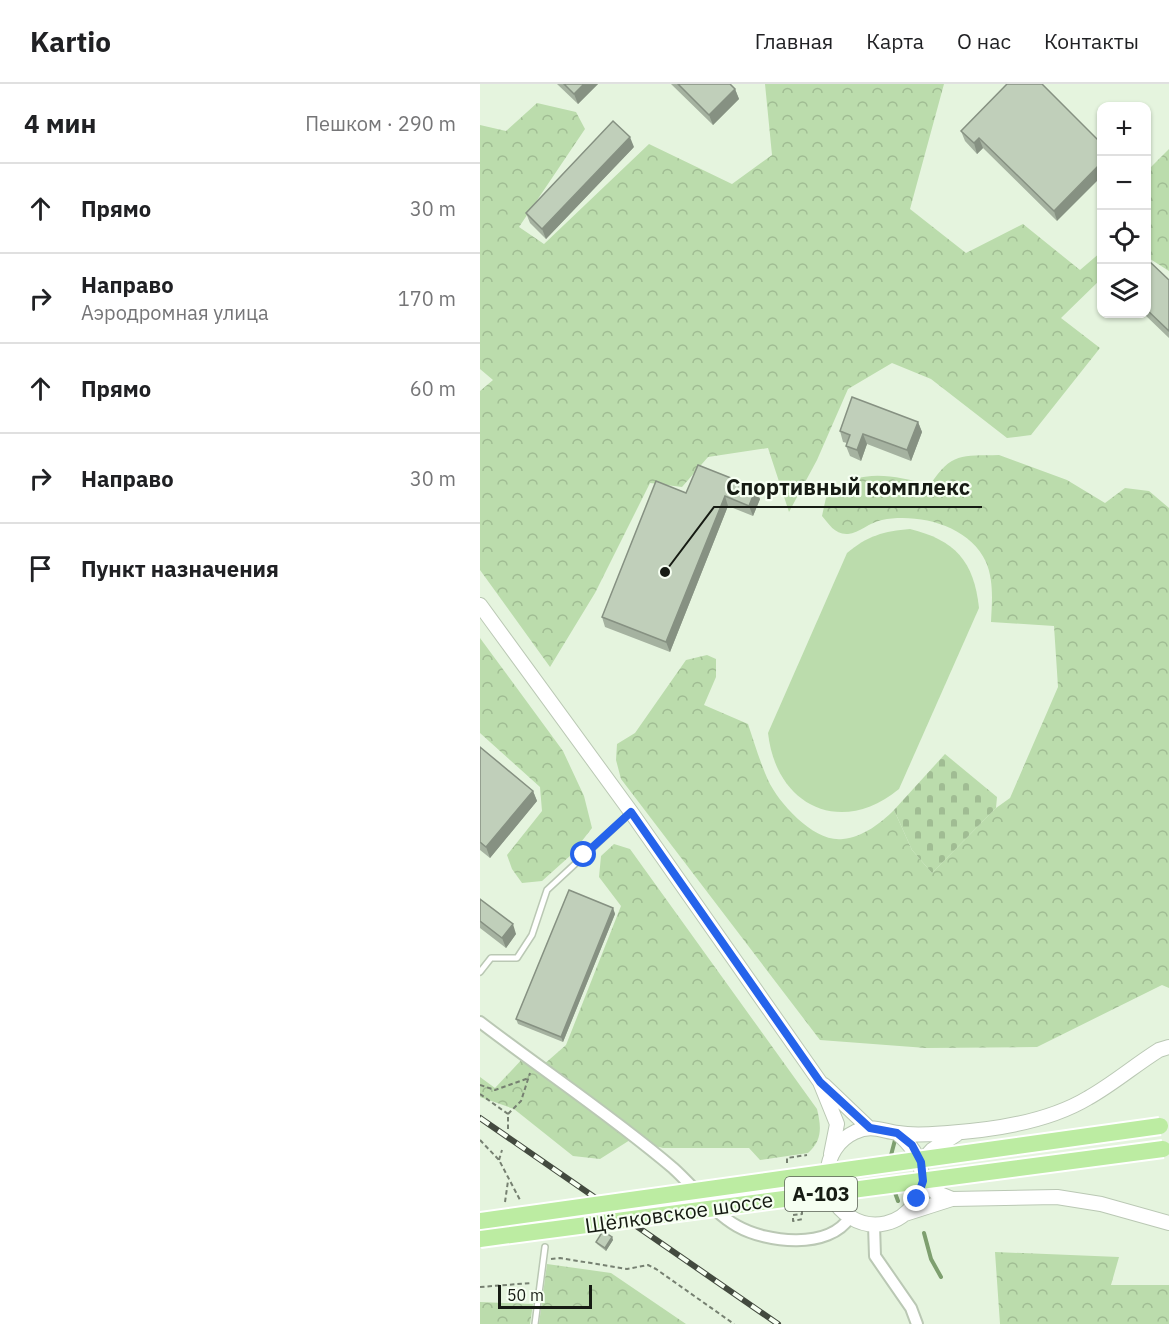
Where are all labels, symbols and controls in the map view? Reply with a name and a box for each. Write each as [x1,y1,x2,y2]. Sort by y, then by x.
text: Kartio [30,23,111,60]
text: Главная [755,27,833,55]
text: Карта [866,27,924,55]
text: О нас [957,27,1011,55]
text: Контакты [1044,27,1139,55]
map controls [1097,102,1151,318]
button: + [1097,102,1151,156]
text: 4 мин [24,106,96,140]
text: Пешком · 290 m [305,110,456,137]
button: − [1097,156,1151,210]
icon: ahead [24,192,57,225]
text: Прямо [81,194,151,223]
text: 30 m [410,195,456,222]
button: locate [1097,210,1151,264]
button: layers [1097,264,1151,318]
text: Направо [81,270,174,299]
icon: right [24,282,57,315]
text: 170 m [398,285,456,312]
text: Аэродромная улица [81,299,269,326]
icon: ahead [24,372,57,405]
text: Прямо [81,374,151,403]
text: 60 m [410,375,456,402]
icon: right [24,462,57,495]
text: Направо [81,464,174,493]
text: 30 m [410,465,456,492]
callout: Спортивный комплекс [714,467,982,507]
text: Спортивный комплекс [726,472,970,501]
icon: arrive [24,552,57,585]
text: Пункт назначения [81,554,279,583]
route start [570,841,596,867]
road number: А-103 [785,1177,857,1211]
street label: Щёлковское шоссе [583,1185,775,1239]
route end [903,1185,929,1211]
scale bar [498,1282,592,1310]
text: 50 m [507,1285,544,1305]

